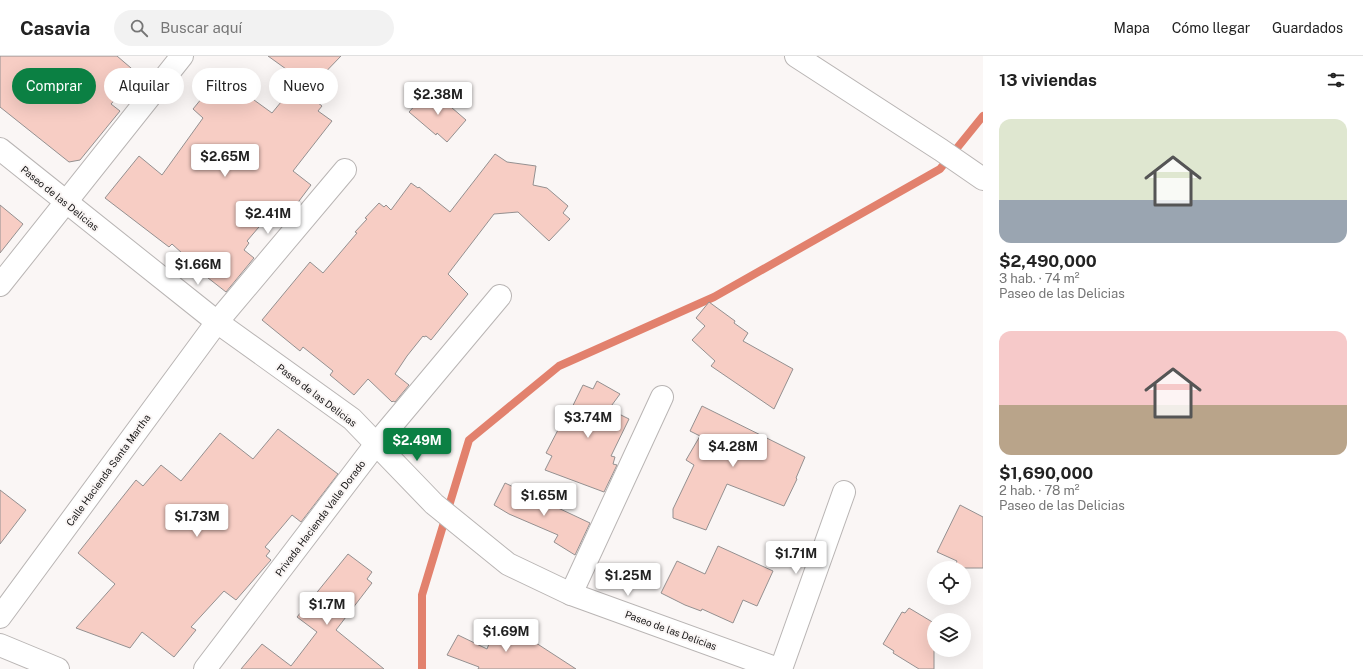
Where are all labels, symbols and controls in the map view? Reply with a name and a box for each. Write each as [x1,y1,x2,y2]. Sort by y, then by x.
search box [114,10,394,46]
text: Casavia [20,17,90,39]
icon: search [128,17,150,39]
text: Buscar aquí [160,19,242,36]
text: Mapa [1114,20,1150,36]
text: Cómo llegar [1172,20,1250,36]
text: Guardados [1272,20,1343,36]
chip: Comprar [12,68,96,104]
chip: Alquilar [104,68,184,104]
chip: Filtros [192,68,261,104]
chip: Nuevo [269,68,338,104]
icon: filters [1325,69,1347,91]
text: 13 viviendas [999,70,1097,90]
pin: $2.38M [405,82,471,116]
text: $2.38M [413,87,463,102]
pin: $2.65M [192,144,258,178]
icon: home [1137,145,1209,217]
text: $2.65M [200,149,250,164]
street label: Paseo de las Delicias [19,163,101,233]
pin: $2.41M [235,201,301,235]
text: $2.41M [245,206,291,221]
text: $2,490,000 [999,251,1097,271]
pin: $1.66M [165,252,231,286]
text: $1.66M [175,257,221,272]
text: 3 hab. · 74 m² [999,271,1080,286]
text: Paseo de las Delicias [999,286,1125,301]
icon: home [1137,357,1209,429]
street label: Paseo de las Delicias [275,361,359,429]
pin: $3.74M [555,405,621,439]
text: $3.74M [564,410,612,425]
street label: Calle Hacienda Santa Martha [63,412,153,528]
pin: $2.49M [384,428,450,462]
text: $2.49M [392,433,442,448]
pin: $4.28M [700,434,766,468]
text: $4.28M [708,439,758,454]
street label: Privada Hacienda Valle Dorado [272,457,368,578]
text: $1,690,000 [999,463,1093,483]
pin: $1.65M [511,483,577,517]
text: 2 hab. · 78 m² [999,483,1080,498]
text: $1.65M [520,488,568,503]
text: Paseo de las Delicias [999,498,1125,513]
pin: $1.73M [164,504,230,538]
text: $1.73M [174,509,220,524]
pin: $1.71M [763,541,829,575]
text: $1.71M [775,546,817,561]
map controls [927,561,971,657]
button: locate [927,561,971,605]
pin: $1.25M [595,563,661,597]
text: $1.25M [604,568,652,583]
pin: $1.7M [299,592,355,626]
text: $1.7M [309,597,345,612]
street label: Paseo de las Delicias [624,608,718,652]
button: layers [927,613,971,657]
pin: $1.69M [473,619,539,653]
text: $1.69M [483,624,529,639]

